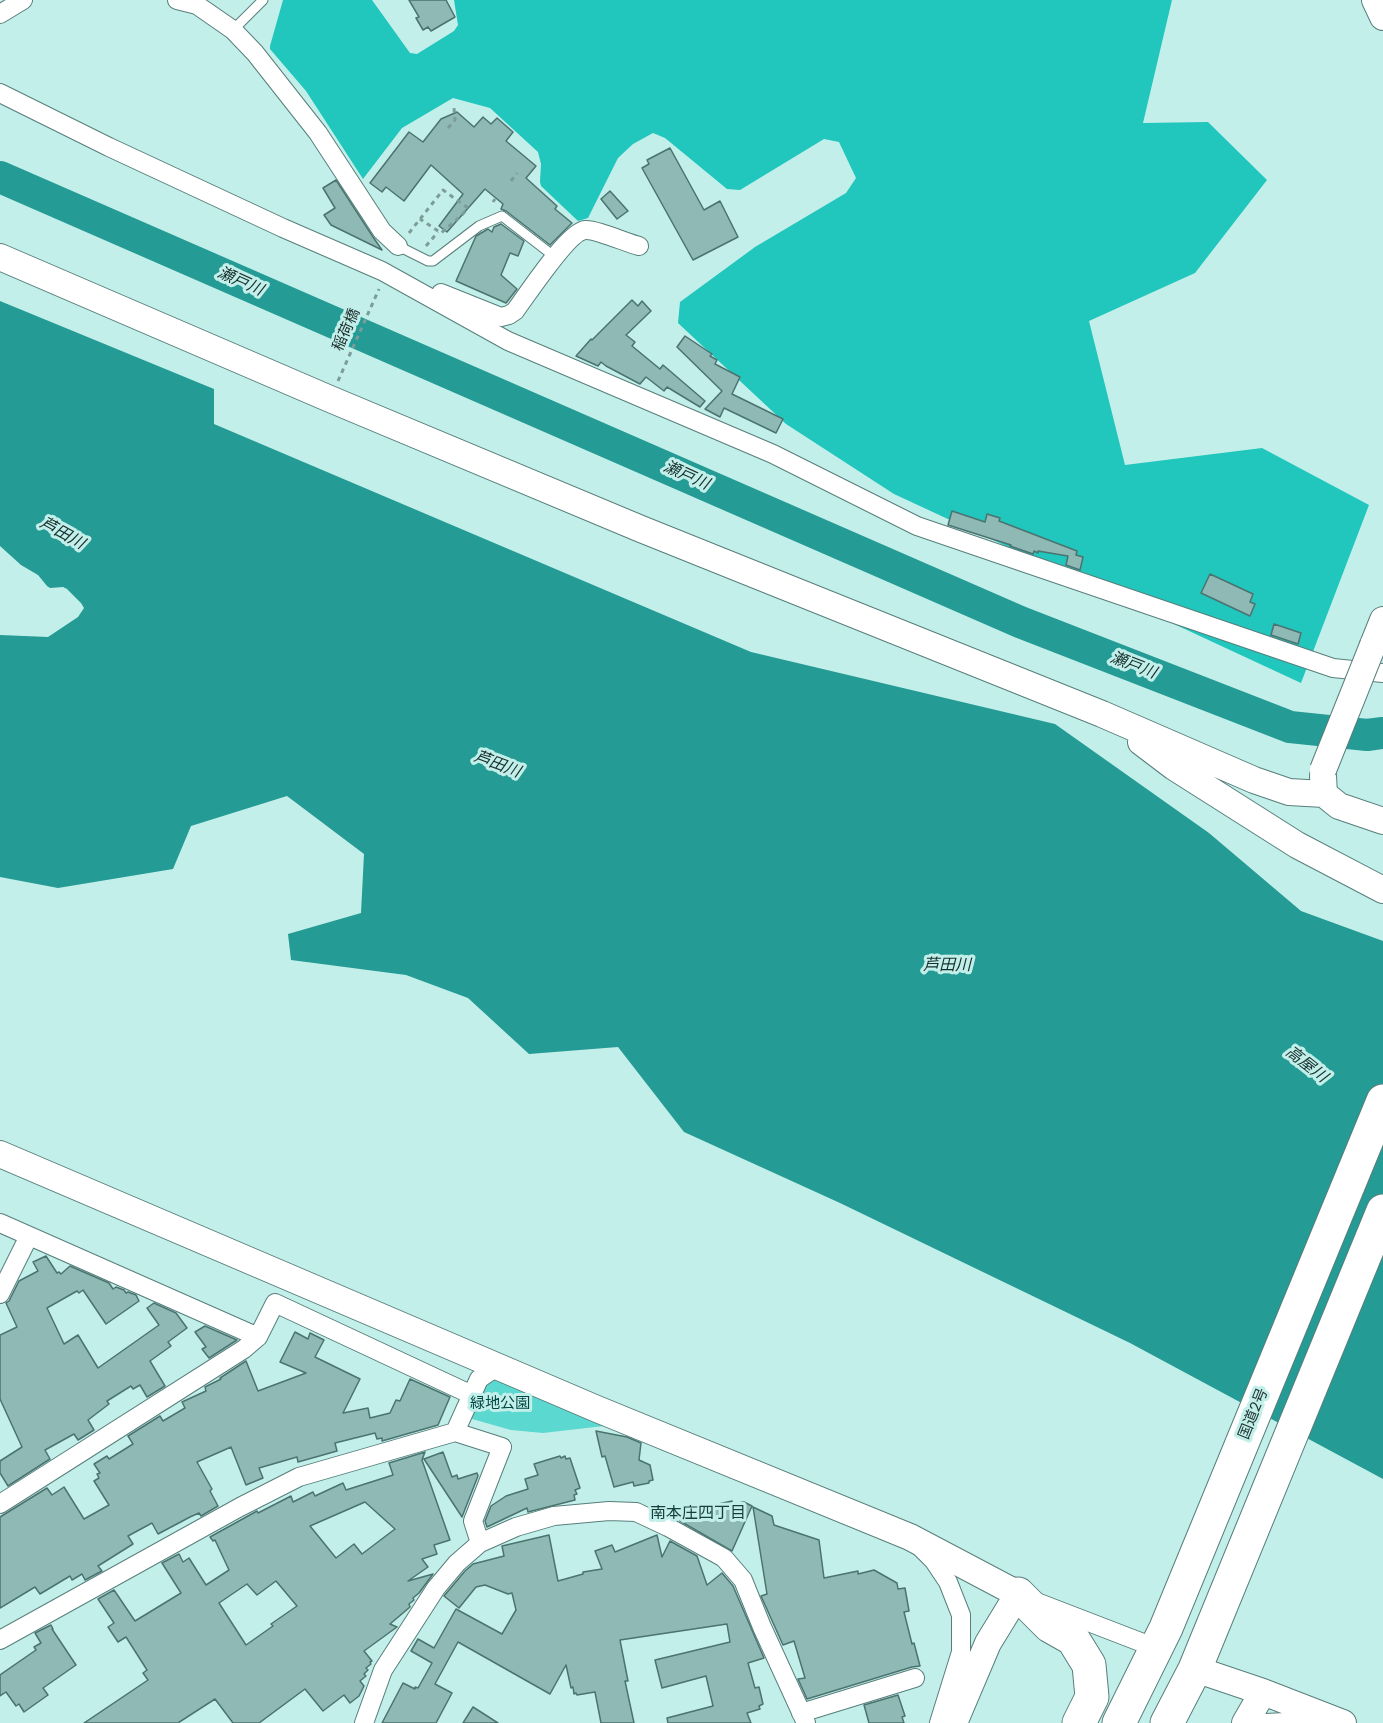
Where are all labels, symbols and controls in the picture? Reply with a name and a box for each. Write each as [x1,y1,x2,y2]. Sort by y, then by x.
water label: 瀬戸川 [214,263,266,301]
street label: 稲荷橋 [330,306,364,354]
water label: 瀬戸川 [660,457,712,495]
water label: 芦田川 [36,514,88,554]
water label: 瀬戸川 [1107,648,1159,684]
water label: 芦田川 [471,747,523,783]
water label: 芦田川 [923,956,971,976]
water label: 高屋川 [1281,1043,1331,1087]
street label: 国道2号 [1236,1386,1272,1442]
park label: 緑地公園 [470,1395,530,1413]
district label: 南本庄四丁目 [650,1504,746,1524]

